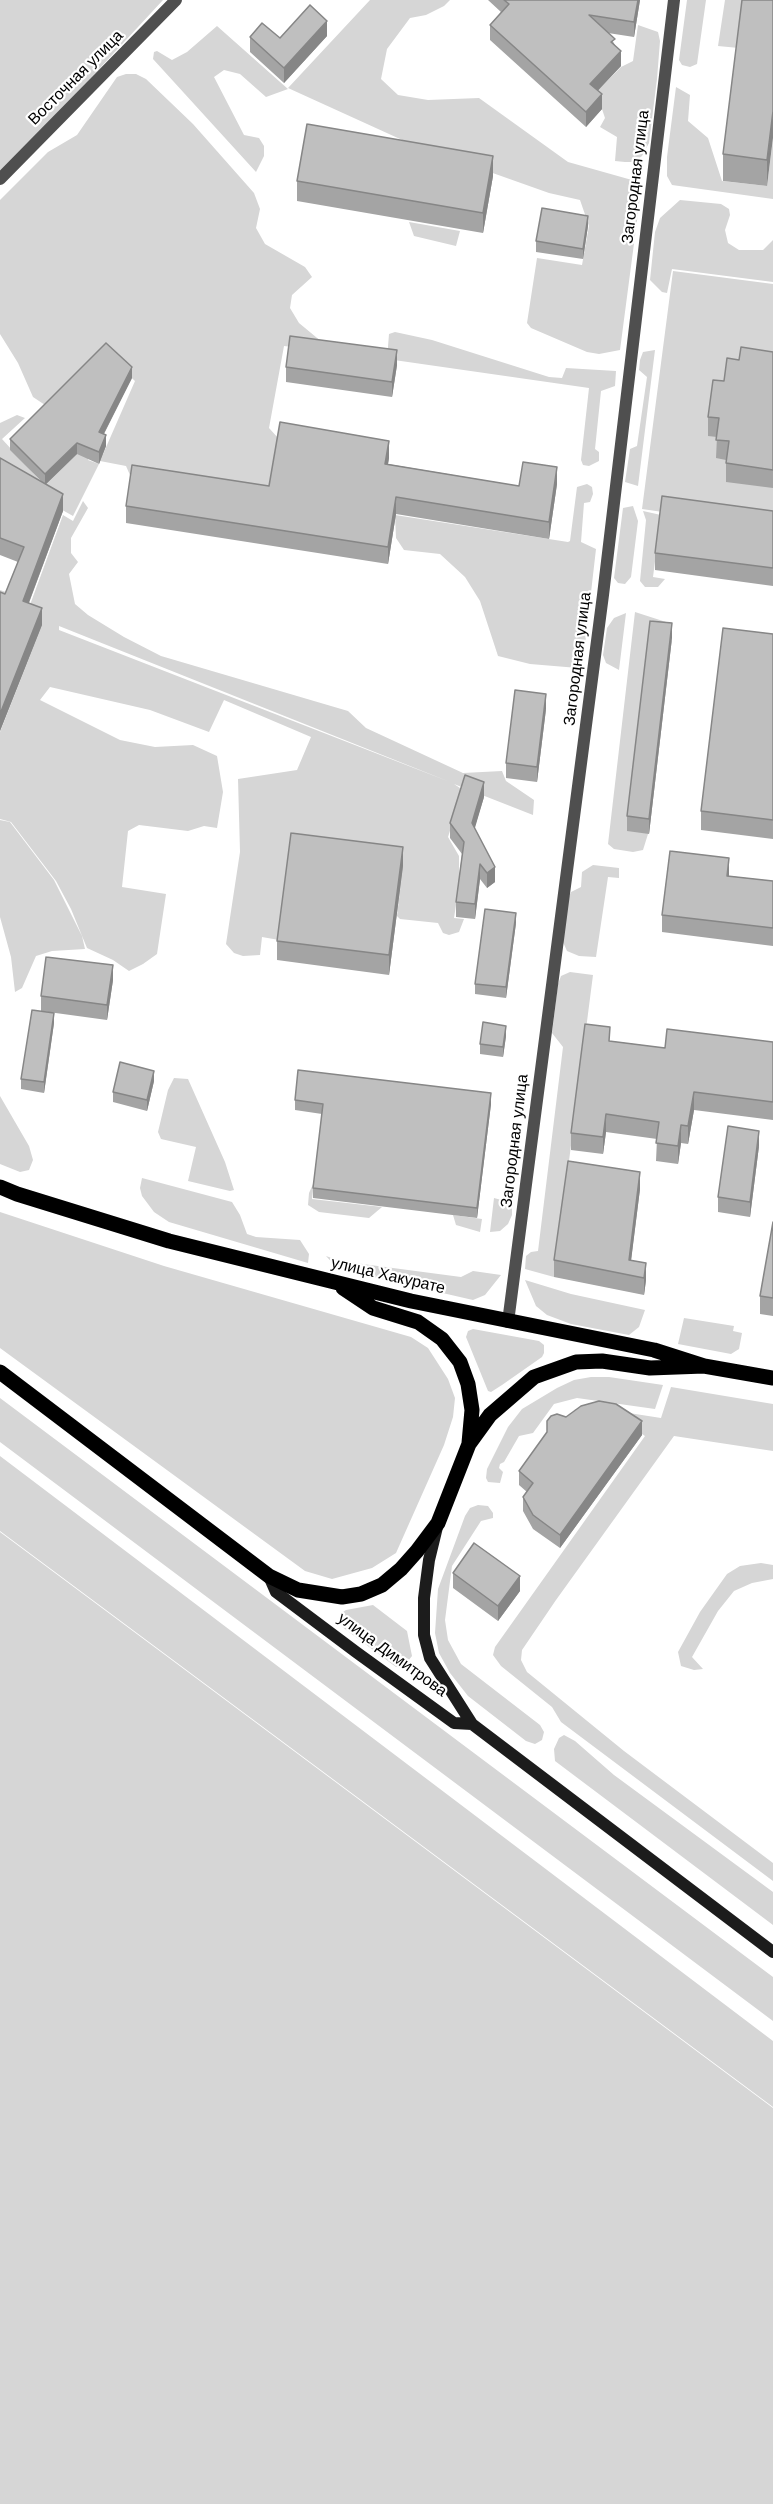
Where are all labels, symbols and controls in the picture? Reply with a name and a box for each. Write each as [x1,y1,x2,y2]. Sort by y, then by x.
street label: Восточная улица [25,27,127,129]
street label: Загородная улица [618,109,654,245]
street label: Загородная улица [560,591,596,727]
street label: Загородная улица [497,1073,533,1209]
street label: улица Хакурате [329,1254,447,1298]
street label: улица Димитрова [334,1609,450,1701]

